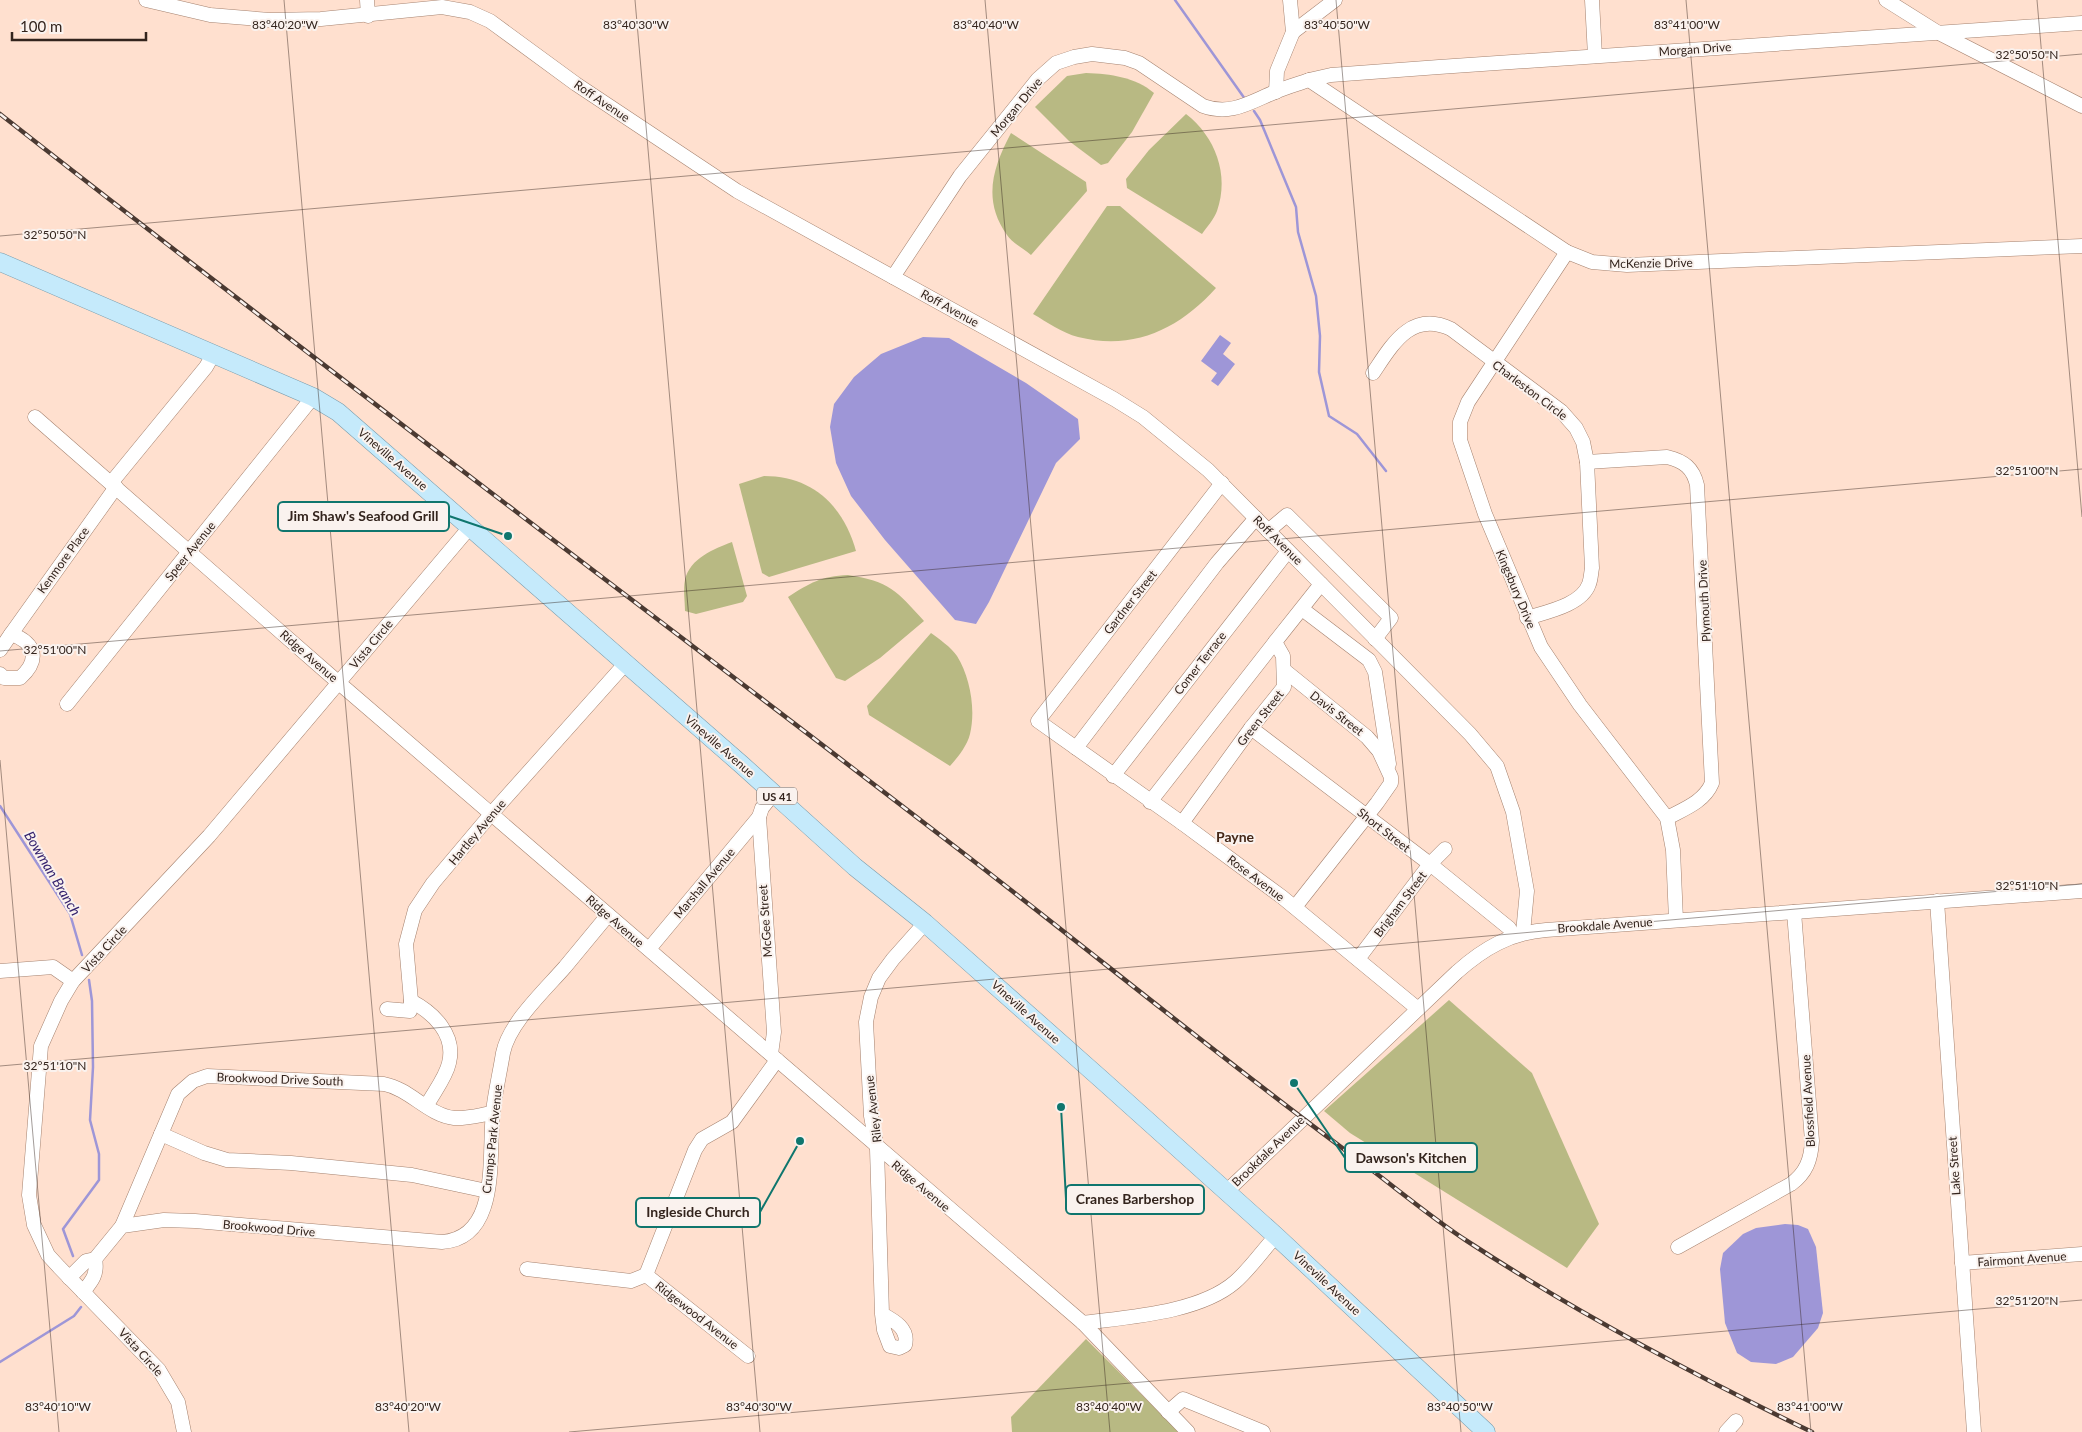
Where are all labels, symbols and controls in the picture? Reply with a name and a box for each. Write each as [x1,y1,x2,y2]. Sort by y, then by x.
scale bar [12,10,146,42]
text: 100 m [20,17,62,35]
text: 83°40'20"W [252,17,319,32]
text: 83°40'30"W [603,17,670,32]
text: 83°40'40"W [953,17,1020,32]
text: 83°40'50"W [1304,17,1371,32]
text: 83°41'00"W [1654,17,1721,32]
street label: Morgan Drive [1658,39,1732,59]
text: 32°50'50"N [1996,47,2058,62]
street label: Morgan Drive [987,74,1045,140]
street label: Roff Avenue [571,77,633,125]
text: 32°50'50"N [24,227,86,242]
street label: McKenzie Drive [1609,255,1693,271]
street label: Roff Avenue [918,286,982,330]
street label: Charleston Circle [1489,357,1571,423]
street label: Vineville Avenue [355,425,431,493]
text: 32°51'00"N [1996,463,2058,478]
callout: Jim Shaw's Seafood Grill [278,502,449,531]
text: Jim Shaw's Seafood Grill [288,507,438,524]
street label: Roff Avenue [1250,512,1306,568]
street label: Speer Avenue [161,518,219,584]
street label: Kenmore Place [34,524,92,596]
street label: Kingsbury Drive [1493,547,1539,631]
street label: Plymouth Drive [1694,560,1714,642]
street label: Gardner Street [1100,566,1160,637]
street label: Vista Circle [346,616,396,672]
street label: Ridge Avenue [277,627,341,685]
street label: Comer Terrace [1171,628,1229,698]
text: 32°51'00"N [24,642,86,657]
street label: Green Street [1234,687,1287,749]
street label: Davis Street [1307,687,1367,739]
street label: Vineville Avenue [682,712,758,780]
road number: US 41 [757,788,797,804]
street label: Hartley Avenue [445,796,509,868]
street label: Short Street [1354,805,1414,856]
water label: Bowman Branch [21,828,85,918]
district label: Payne [1216,828,1255,845]
street label: Marshall Avenue [670,845,738,921]
street label: Rose Avenue [1224,852,1288,904]
street label: Brigham Street [1370,868,1430,940]
text: 32°51'10"N [1996,878,2058,893]
street label: McGee Street [755,884,775,958]
street label: Ridge Avenue [583,892,647,950]
street label: Brookdale Avenue [1557,914,1653,936]
street label: Vista Circle [78,922,130,976]
street label: Vineville Avenue [989,977,1063,1047]
street label: Blossfield Avenue [1798,1054,1818,1148]
text: 32°51'10"N [24,1058,86,1073]
street label: Brookwood Drive South [216,1069,344,1089]
street label: Riley Avenue [861,1075,885,1143]
street label: Crumps Park Avenue [479,1084,505,1194]
street label: Brookdale Avenue [1228,1112,1308,1190]
street label: Lake Street [1944,1135,1964,1196]
callout: Dawson's Kitchen [1345,1143,1477,1172]
text: Dawson's Kitchen [1355,1149,1467,1166]
street label: Ridge Avenue [889,1157,953,1215]
callout: Cranes Barbershop [1066,1185,1204,1214]
text: Cranes Barbershop [1076,1190,1194,1207]
callout: Ingleside Church [636,1198,760,1227]
text: Ingleside Church [646,1203,750,1220]
street label: Brookwood Drive [222,1216,316,1240]
street label: Vineville Avenue [1290,1248,1364,1318]
street label: Fairmont Avenue [1977,1248,2067,1270]
street label: Ridgewood Avenue [652,1278,742,1352]
text: 32°51'20"N [1996,1293,2058,1308]
street label: Vista Circle [116,1325,166,1379]
text: 83°40'10"W [25,1399,92,1414]
text: 83°40'20"W [375,1399,442,1414]
text: 83°40'30"W [726,1399,793,1414]
text: 83°40'40"W [1076,1399,1143,1414]
text: 83°40'50"W [1427,1399,1494,1414]
text: 83°41'00"W [1777,1399,1844,1414]

